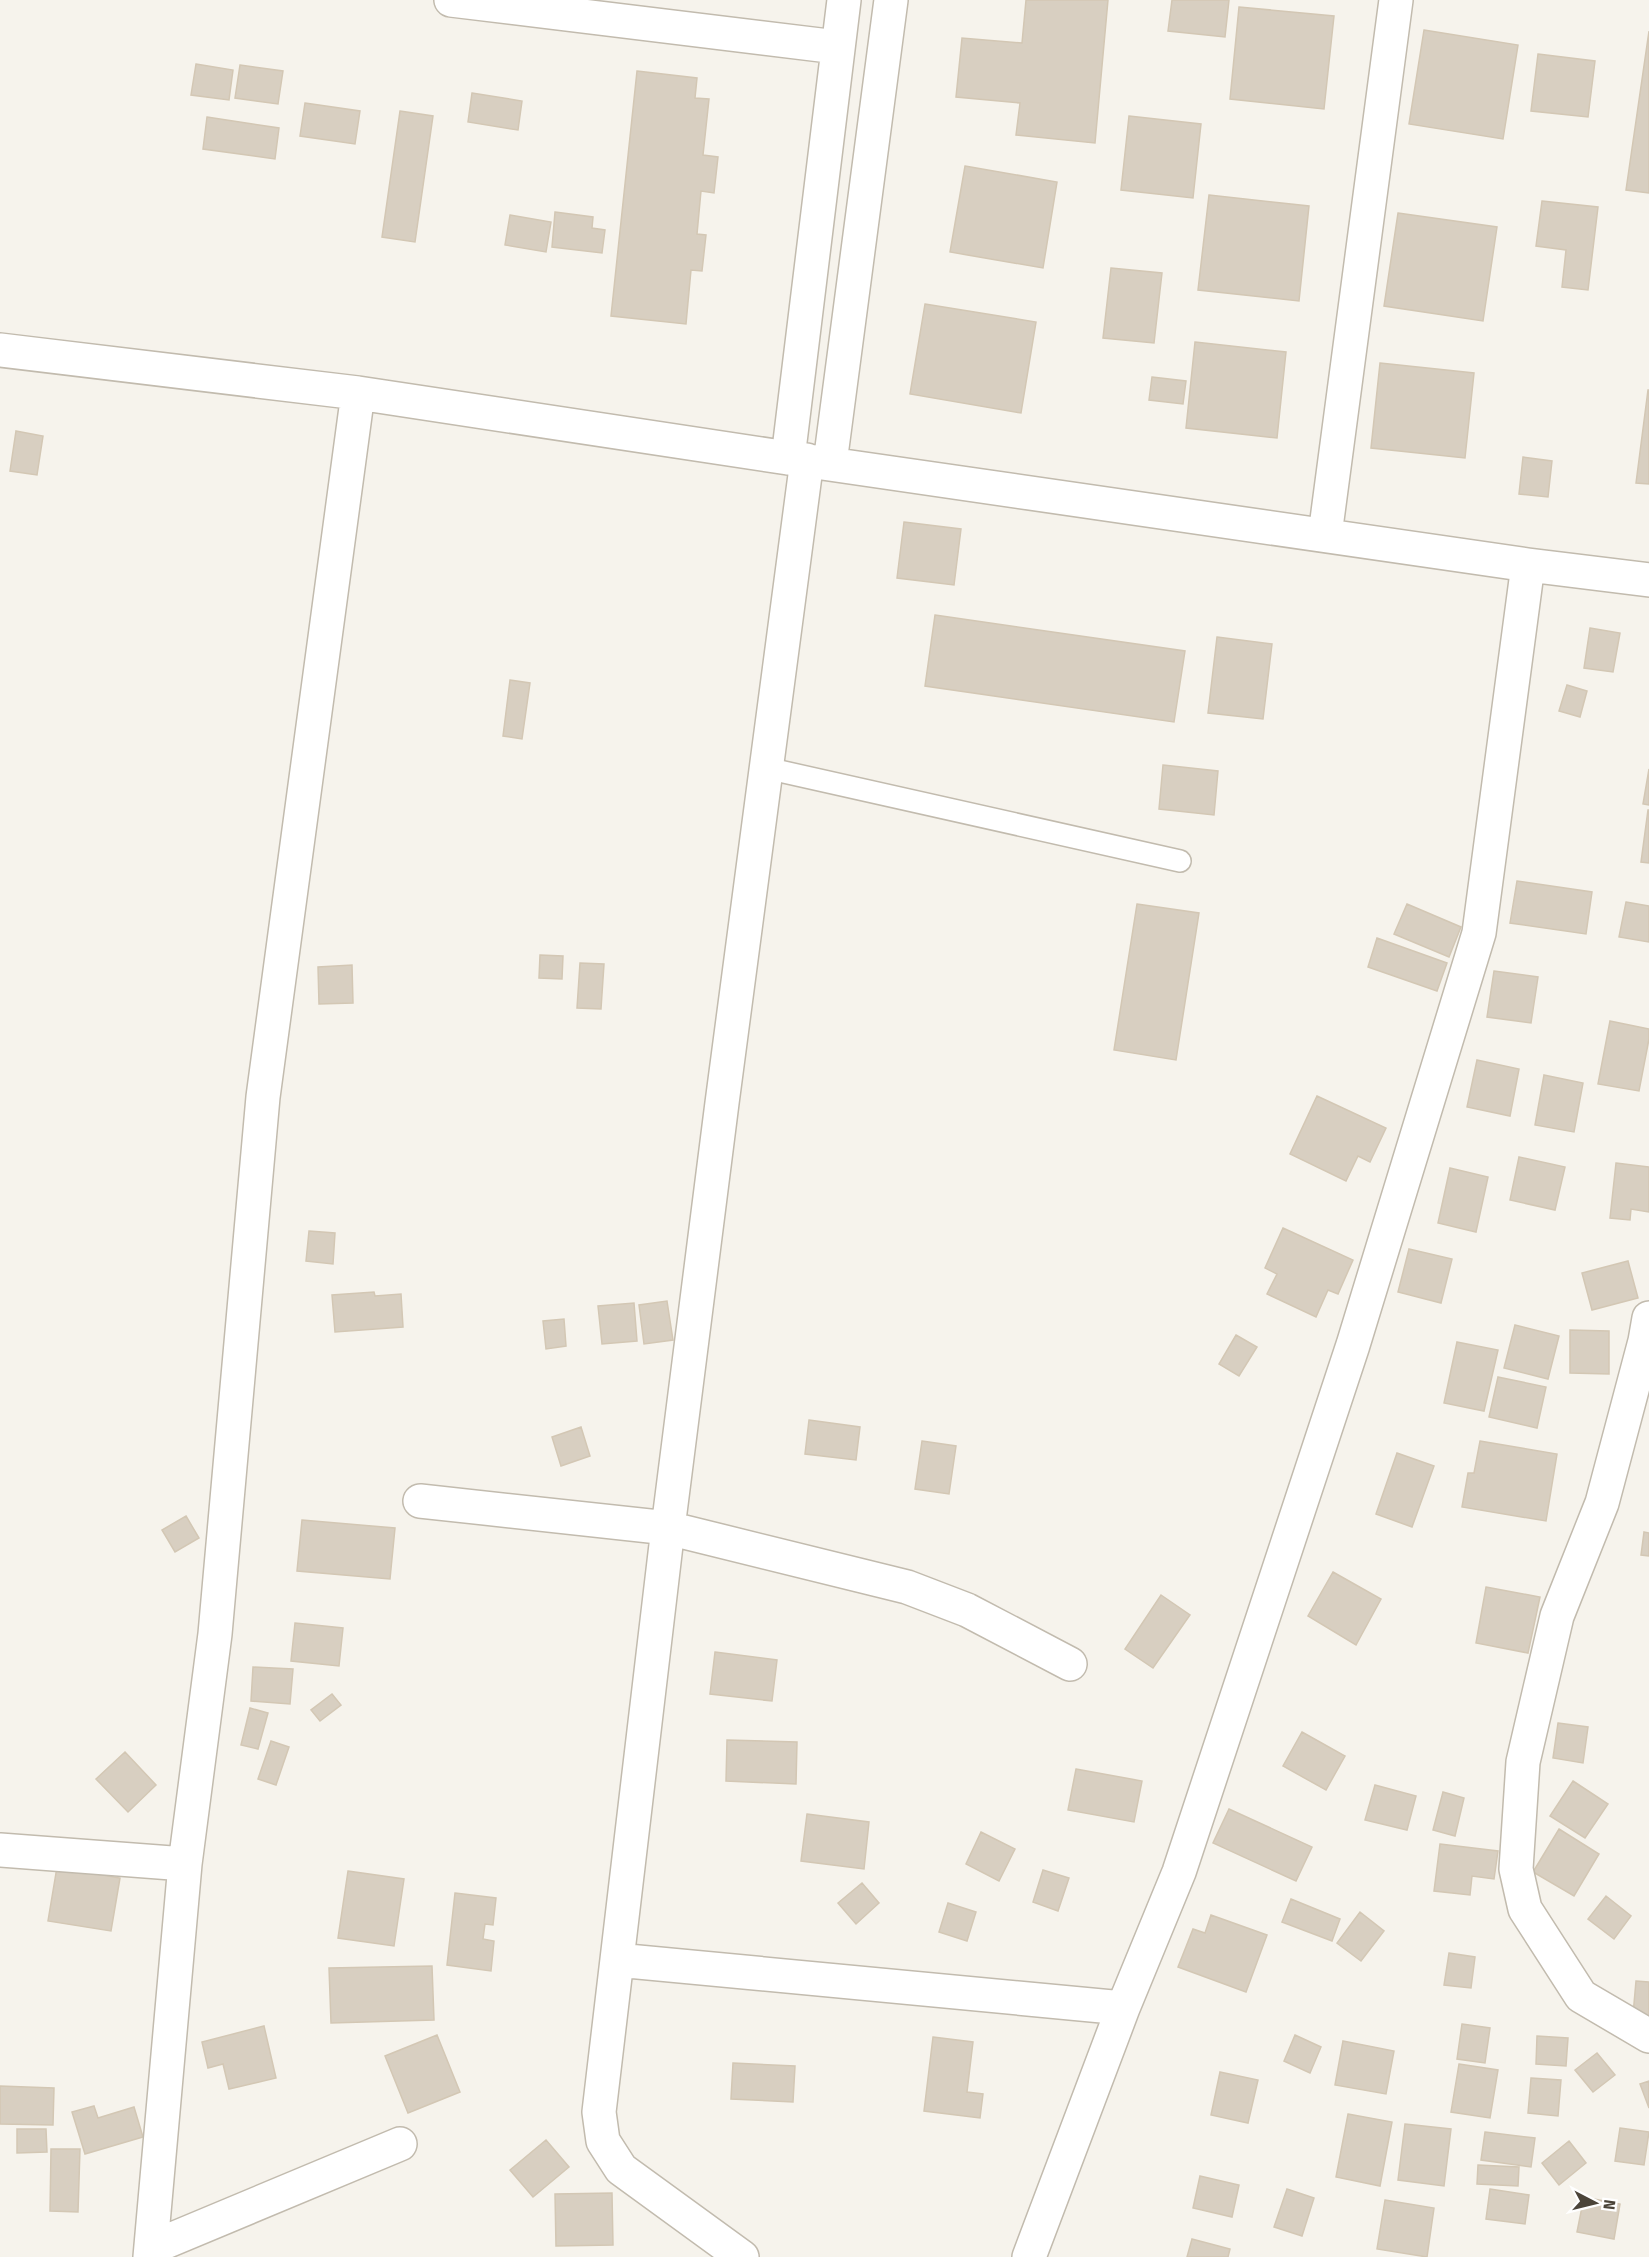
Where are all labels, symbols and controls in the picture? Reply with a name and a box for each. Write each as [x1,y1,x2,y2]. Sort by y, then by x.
north arrow [1565,2173,1625,2233]
text: N [1599,2199,1619,2211]

